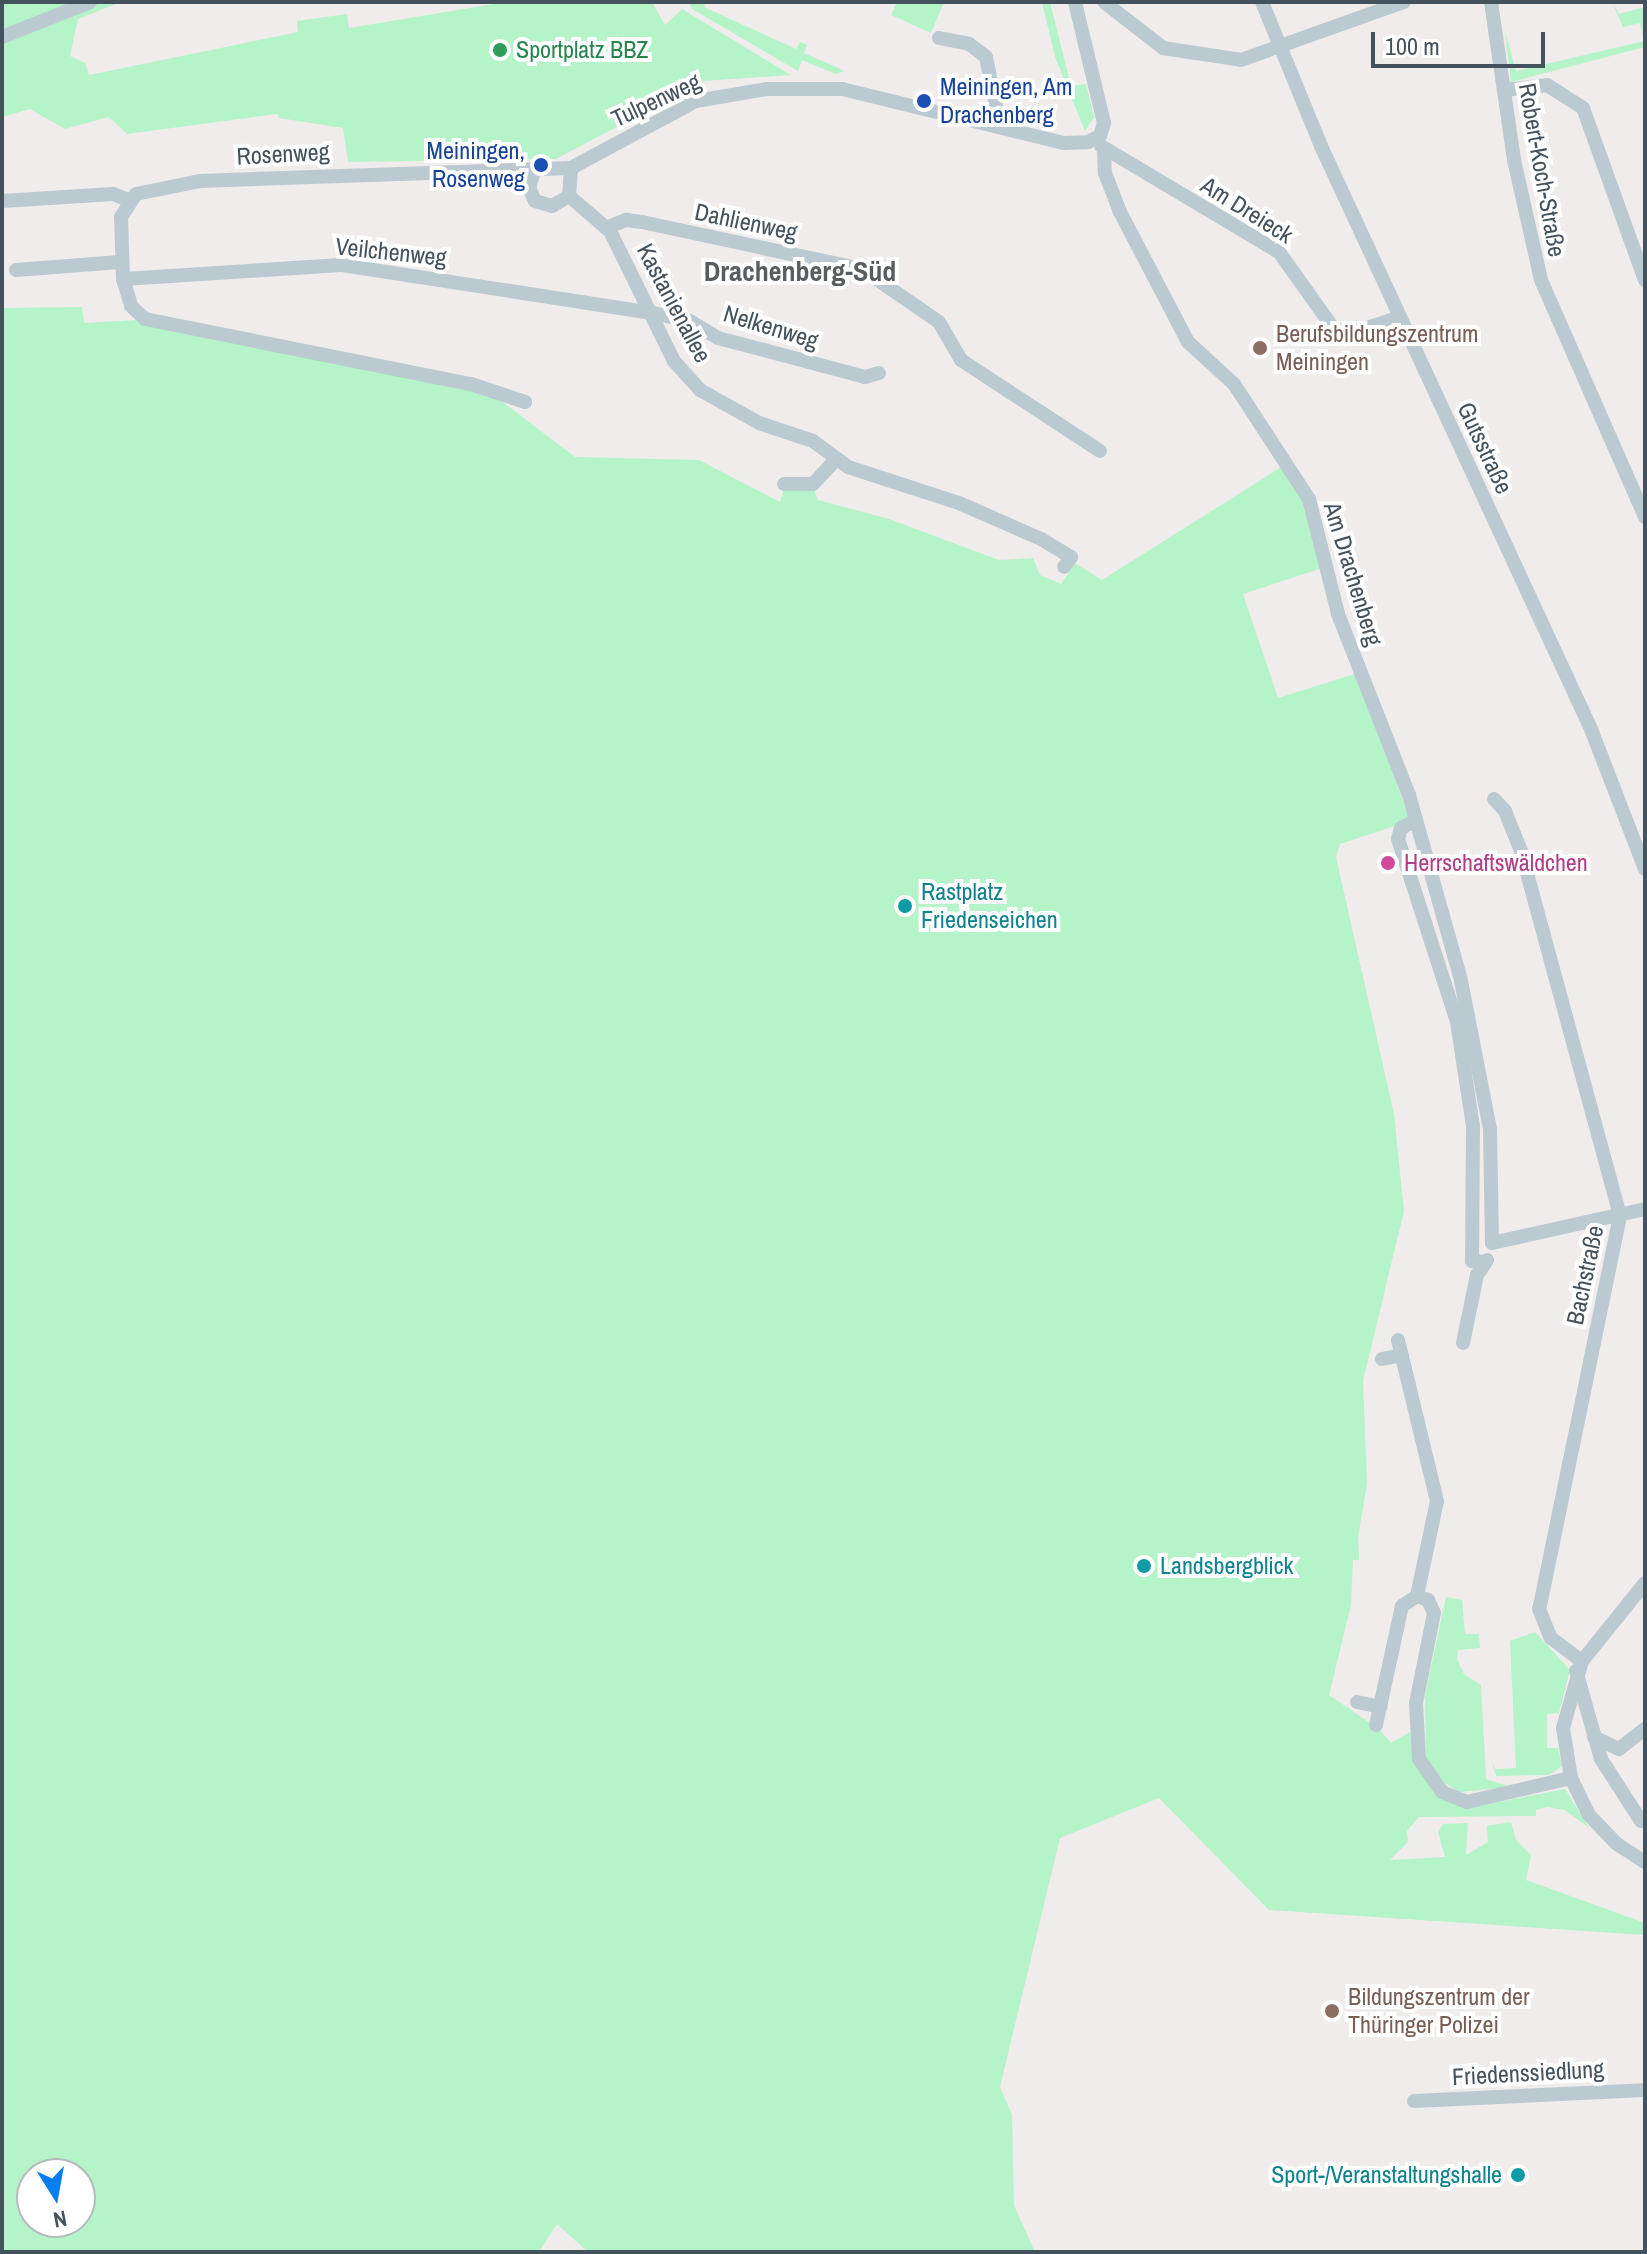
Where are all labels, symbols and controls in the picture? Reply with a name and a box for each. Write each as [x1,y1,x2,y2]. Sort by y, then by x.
scale bar [1375,16,1549,66]
text: 100 m [1385,30,1440,62]
place label: Sportplatz BBZ [516,36,648,64]
marker: Sportplatz BBZ [491,41,509,59]
street label: Tulpenweg [607,67,705,133]
place label: Meiningen, Am Drachenberg [940,73,1073,129]
street label: Robert-Koch-Straße [1513,81,1571,259]
marker: Meiningen, Am Drachenberg [915,92,933,110]
street label: Rosenweg [236,137,330,171]
place label: Meiningen, Rosenweg [427,137,525,193]
marker: Meiningen, Rosenweg [532,156,550,174]
street label: Am Dreieck [1196,171,1298,249]
street label: Dahlienweg [692,197,800,247]
street label: Veilchenweg [334,232,448,272]
street label: Kastanienallee [631,239,717,367]
district label: Drachenberg-Süd [704,254,896,288]
street label: Nelkenweg [720,299,822,355]
place label: Berufsbildungszentrum Meiningen [1276,320,1478,376]
marker: Berufsbildungszentrum Meiningen [1251,339,1269,357]
street label: Gutsstraße [1451,398,1519,498]
street label: Am Drachenberg [1317,499,1389,649]
place label: Herrschaftswäldchen [1404,849,1588,877]
marker: Herrschaftswäldchen [1379,854,1397,872]
place label: Rastplatz Friedenseichen [921,878,1058,934]
marker: Rastplatz Friedenseichen [896,897,914,915]
street label: Bachstraße [1560,1223,1610,1327]
place label: Landsbergblick [1160,1552,1293,1580]
marker: Landsbergblick [1135,1557,1153,1575]
place label: Bildungszentrum der Thüringer Polizei [1348,1983,1530,2039]
marker: Bildungszentrum der Thüringer Polizei [1323,2002,1341,2020]
street label: Friedenssiedlung [1451,2055,1605,2091]
north arrow [16,2158,96,2238]
place label: Sport-/Veranstaltungshalle [1271,2161,1502,2189]
marker: Sport-/Veranstaltungshalle [1509,2166,1527,2184]
text: N [51,2204,69,2236]

